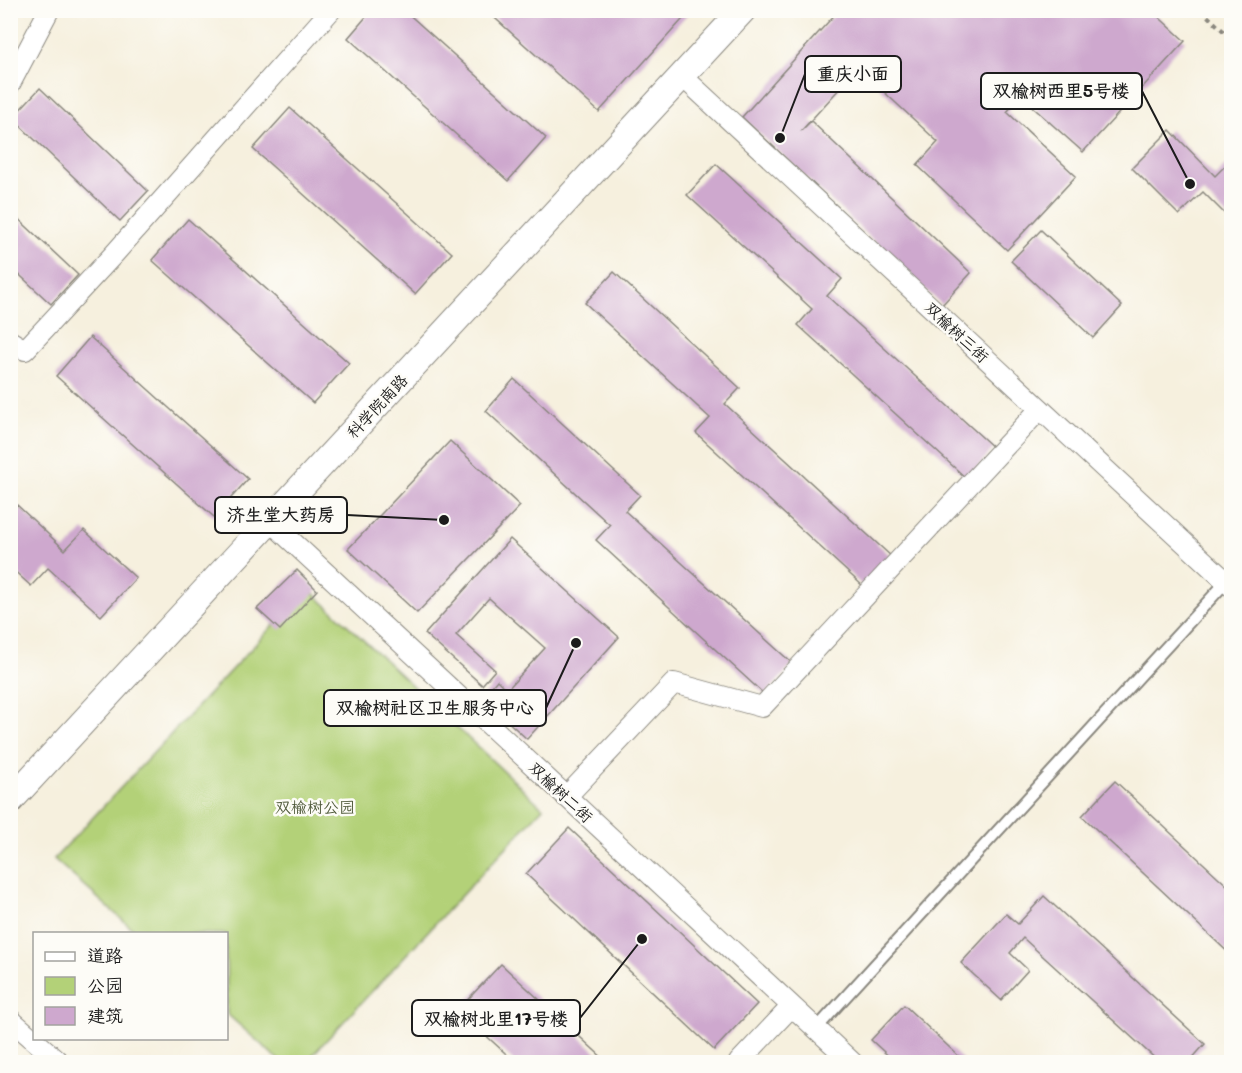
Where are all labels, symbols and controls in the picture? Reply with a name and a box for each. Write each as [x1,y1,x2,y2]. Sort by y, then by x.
callout: 重庆小面 [805,56,901,92]
text: 重庆小面 [817,61,889,85]
callout: 双榆树西里5号楼 [981,73,1142,109]
text: 双榆树西里5号楼 [993,78,1129,102]
street label: 双榆树三街 [921,297,994,367]
street label: 科学院南路 [342,369,412,442]
callout: 济生堂大药房 [215,497,347,533]
text: 济生堂大药房 [227,502,335,526]
callout: 双榆树社区卫生服务中心 [324,690,546,726]
text: 双榆树社区卫生服务中心 [336,695,534,719]
street label: 双榆树二街 [525,757,598,827]
park label: 双榆树公园 [275,796,355,817]
legend [33,932,228,1040]
text: 道路 [87,943,123,967]
text: 公园 [87,973,123,997]
callout: 双榆树北里17号楼 [412,1000,580,1036]
text: 建筑 [87,1003,123,1027]
text: 双榆树北里17号楼 [424,1006,568,1030]

